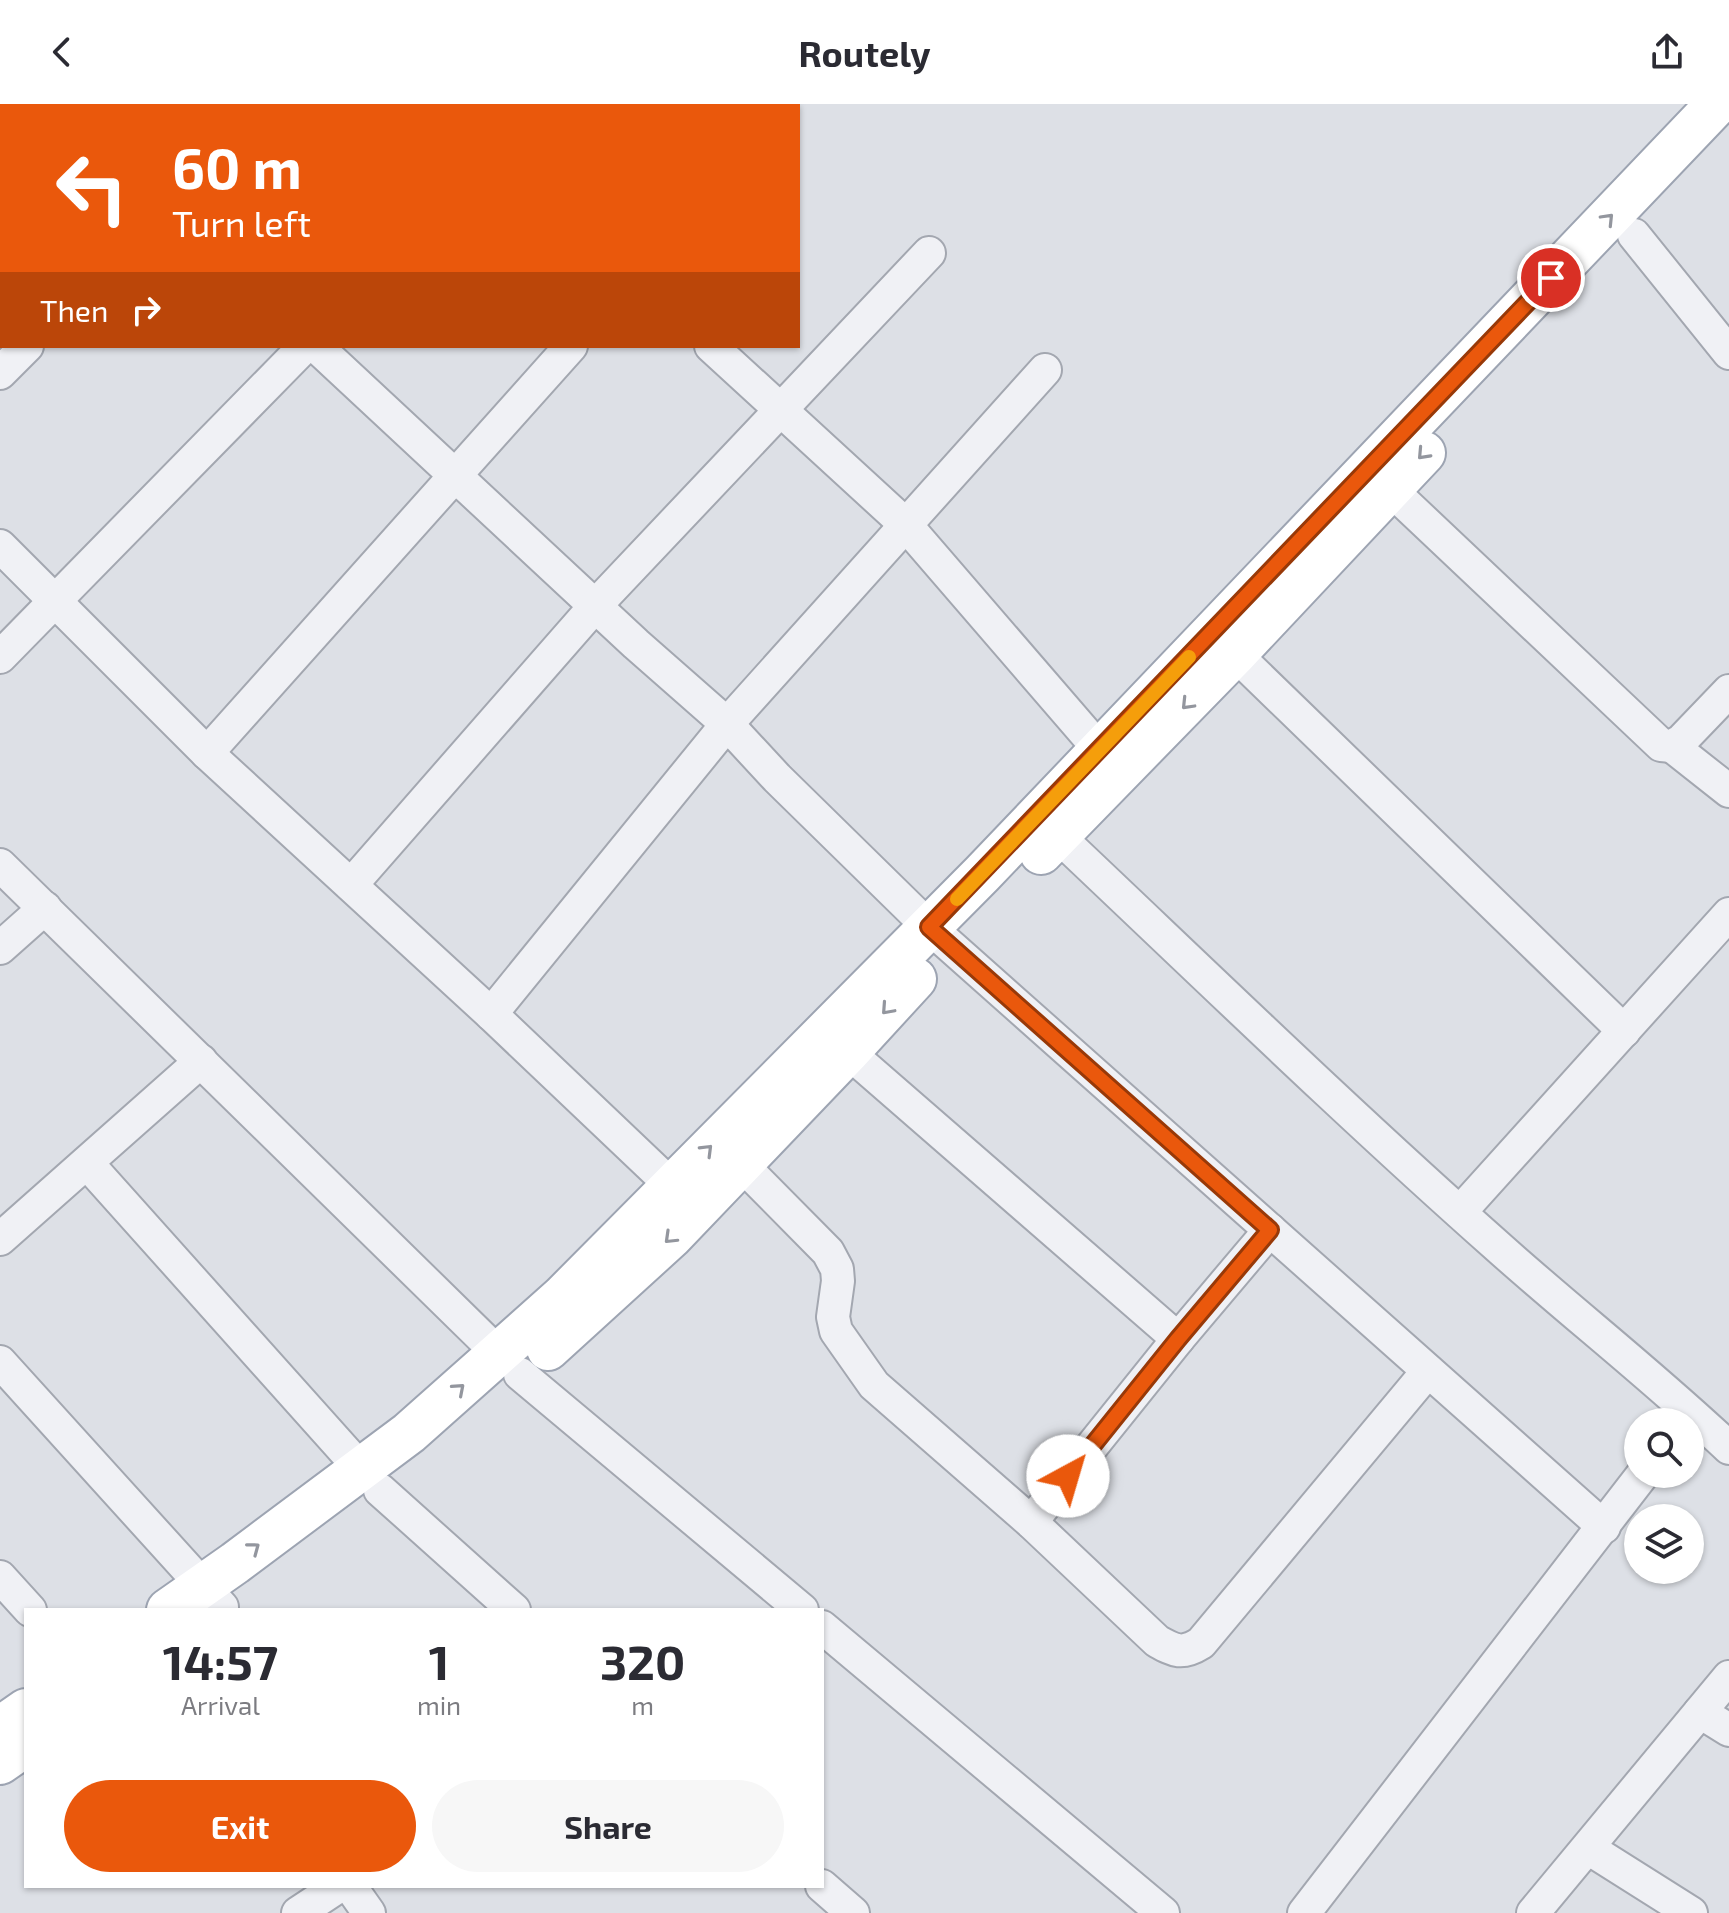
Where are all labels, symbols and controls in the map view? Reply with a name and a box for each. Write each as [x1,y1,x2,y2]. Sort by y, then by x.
icon: back [40,30,84,74]
icon: share [1645,30,1689,74]
text: Routely [798,31,931,74]
text: 60 m [172,133,302,200]
icon: left [40,136,144,240]
text: Turn left [172,201,311,244]
one-way arrow [1599,214,1613,228]
pin [1517,244,1585,312]
icon: arrive [1529,256,1573,300]
icon: right [124,288,168,332]
text: Then [40,292,108,328]
one-way arrow [1418,444,1432,459]
one-way arrow [1181,695,1196,709]
one-way arrow [883,1000,897,1015]
one-way arrow [698,1145,712,1159]
one-way arrow [664,1229,679,1243]
one-way arrow [450,1384,465,1399]
map controls [1624,1408,1704,1584]
button: search [1624,1408,1704,1488]
position arrow [1026,1434,1110,1518]
button: layers [1624,1504,1704,1584]
one-way arrow [246,1544,260,1558]
text: 14:57 [163,1632,278,1690]
text: 1 [429,1632,449,1690]
text: 320 [600,1632,685,1690]
text: Arrival [181,1689,260,1720]
text: min [417,1689,461,1720]
text: m [631,1689,654,1720]
button: Exit [64,1780,416,1872]
button: Share [432,1780,784,1872]

